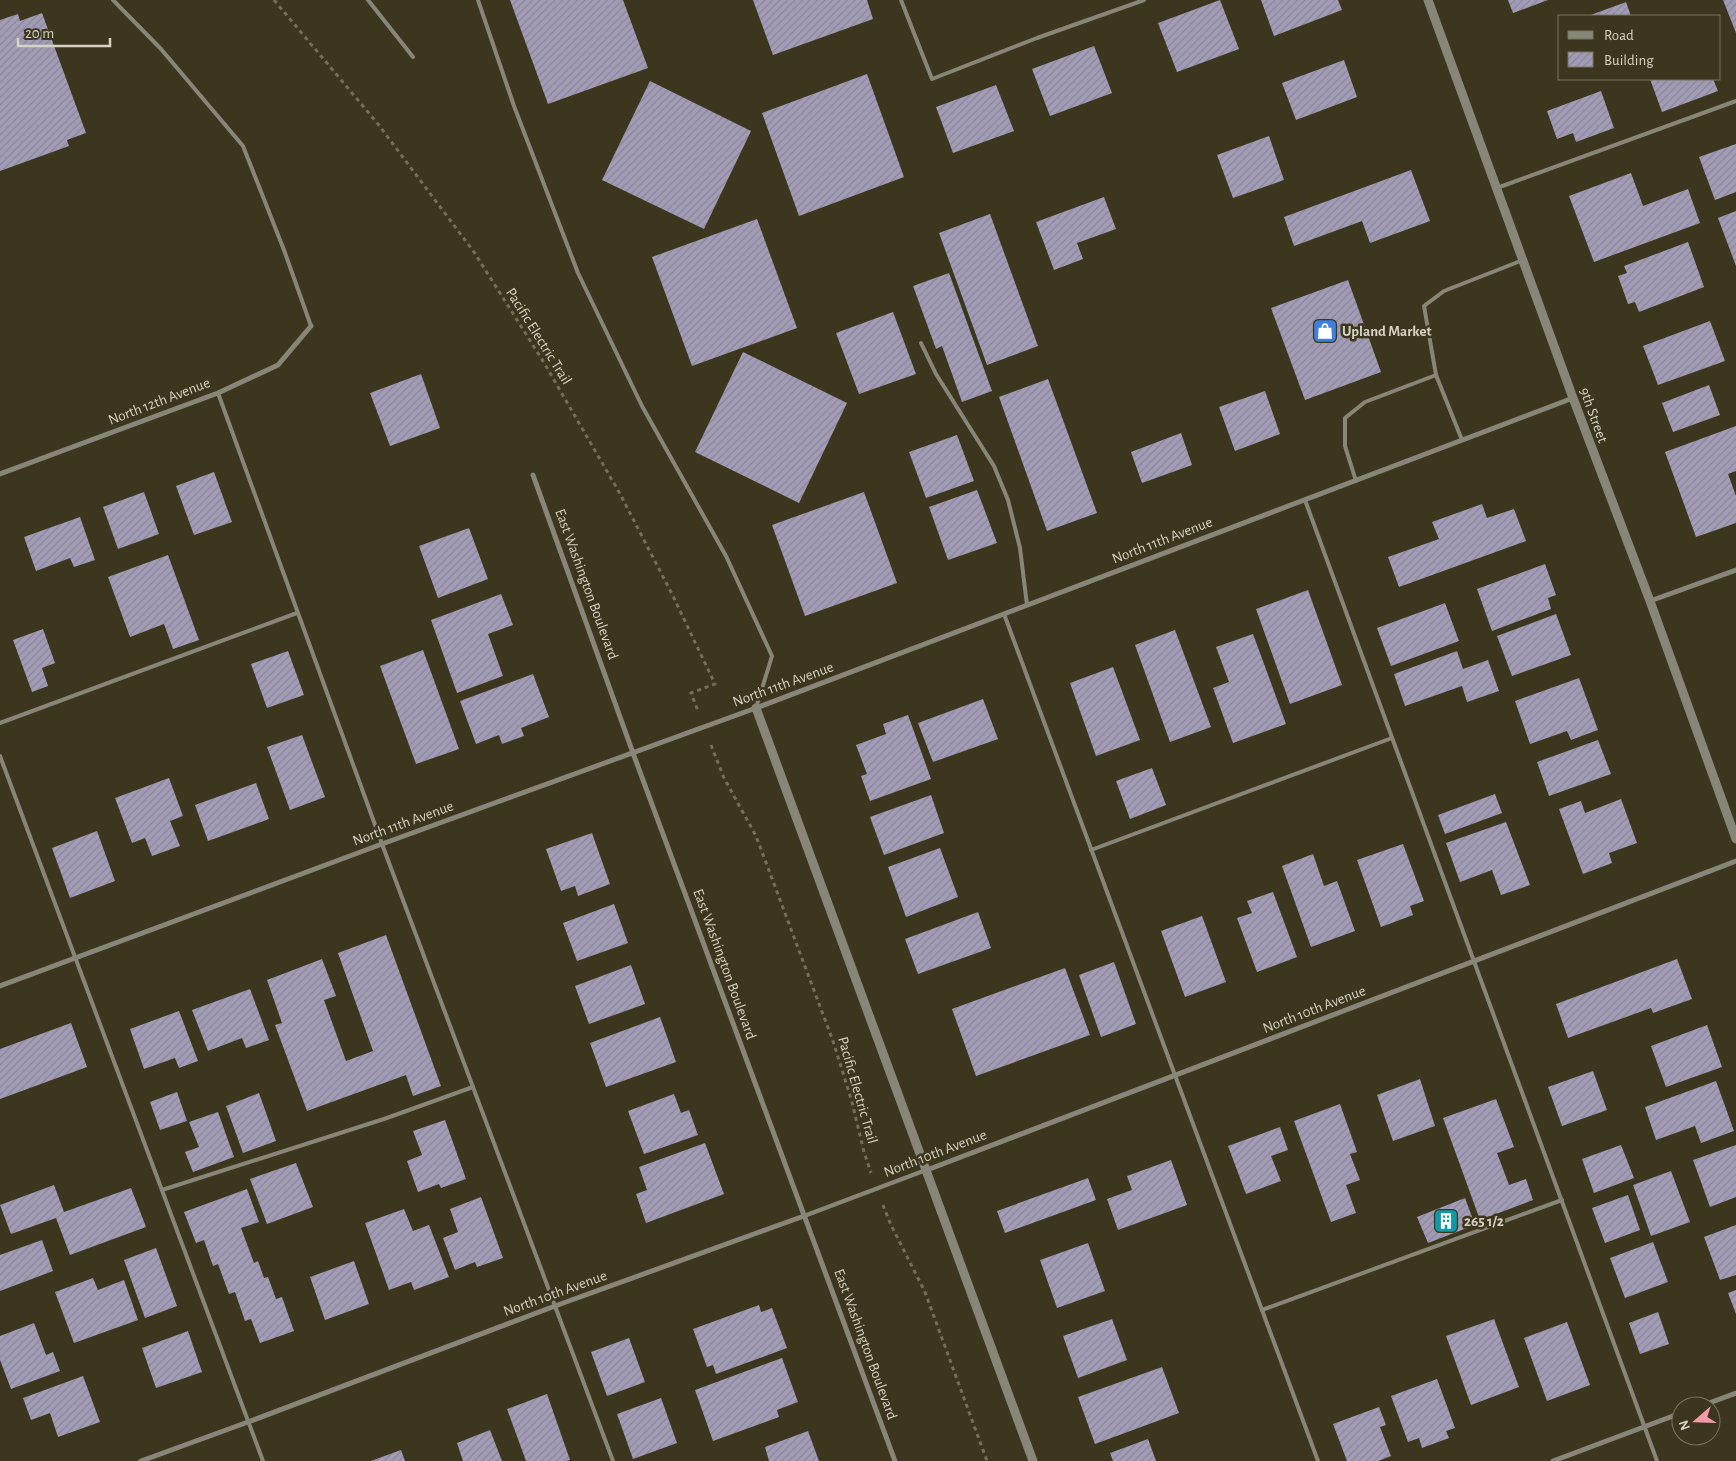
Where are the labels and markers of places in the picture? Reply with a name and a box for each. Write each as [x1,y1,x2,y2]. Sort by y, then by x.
shop icon: Upland Market [1312,318,1338,344]
place label: Upland Market [1342,324,1432,339]
building icon: 265 1/2 [1433,1208,1459,1234]
place label: 265 1/2 [1464,1214,1504,1229]

